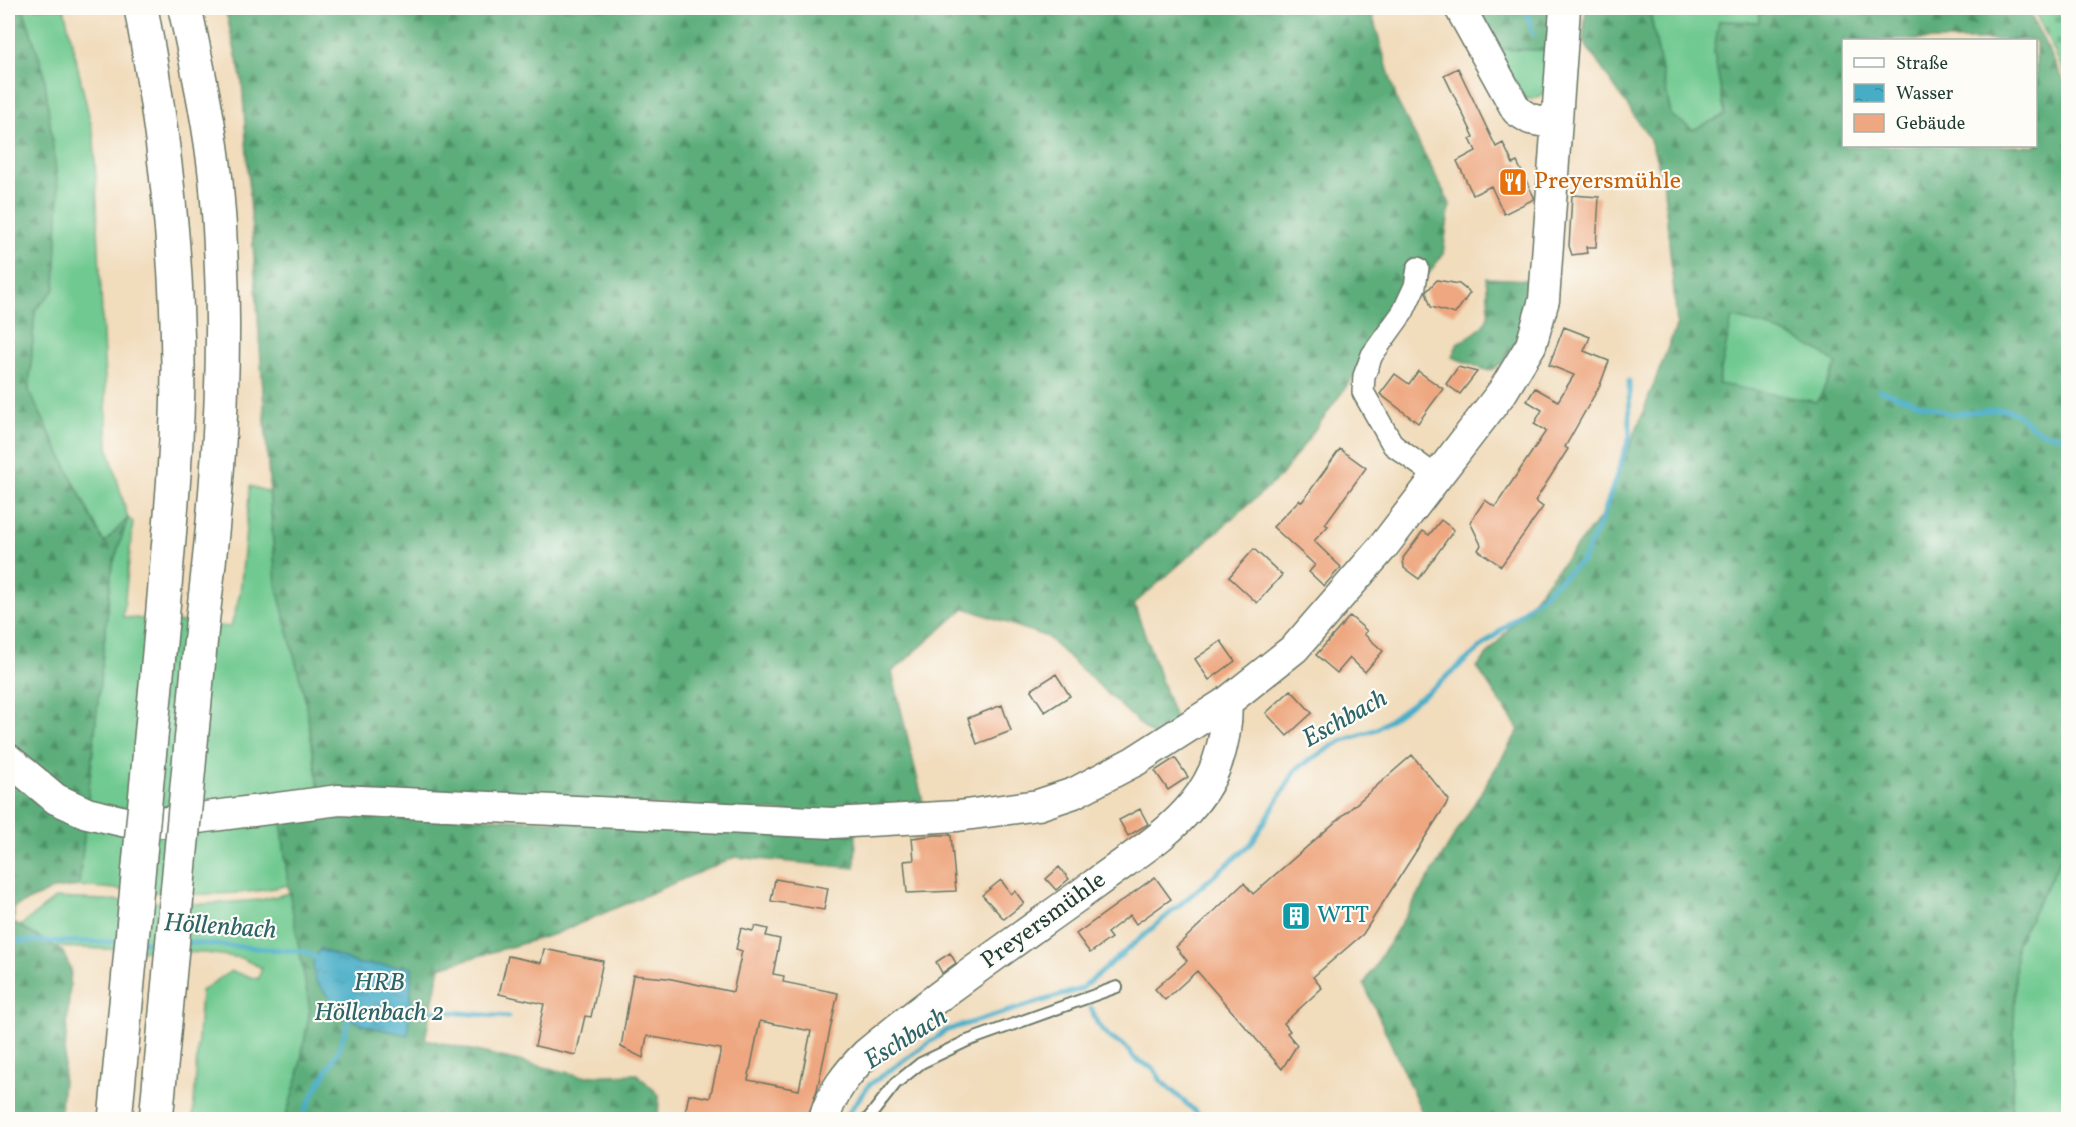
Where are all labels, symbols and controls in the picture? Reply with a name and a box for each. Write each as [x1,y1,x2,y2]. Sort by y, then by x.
legend [1842,39,2037,147]
text: Straße [1896,52,1948,77]
text: Wasser [1896,82,1954,107]
text: Gebäude [1896,112,1965,137]
place label: Preyersmühle [1534,165,1681,199]
restaurant icon: Preyersmühle [1497,166,1529,198]
water label: Eschbach [1296,681,1394,757]
street label: Preyersmühle [974,864,1114,978]
place label: WTT [1317,899,1369,933]
building icon: WTT [1280,900,1312,932]
water label: Höllenbach [162,905,278,949]
water label: HRB Höllenbach 2 [314,965,444,1031]
water label: Eschbach [857,999,955,1079]

